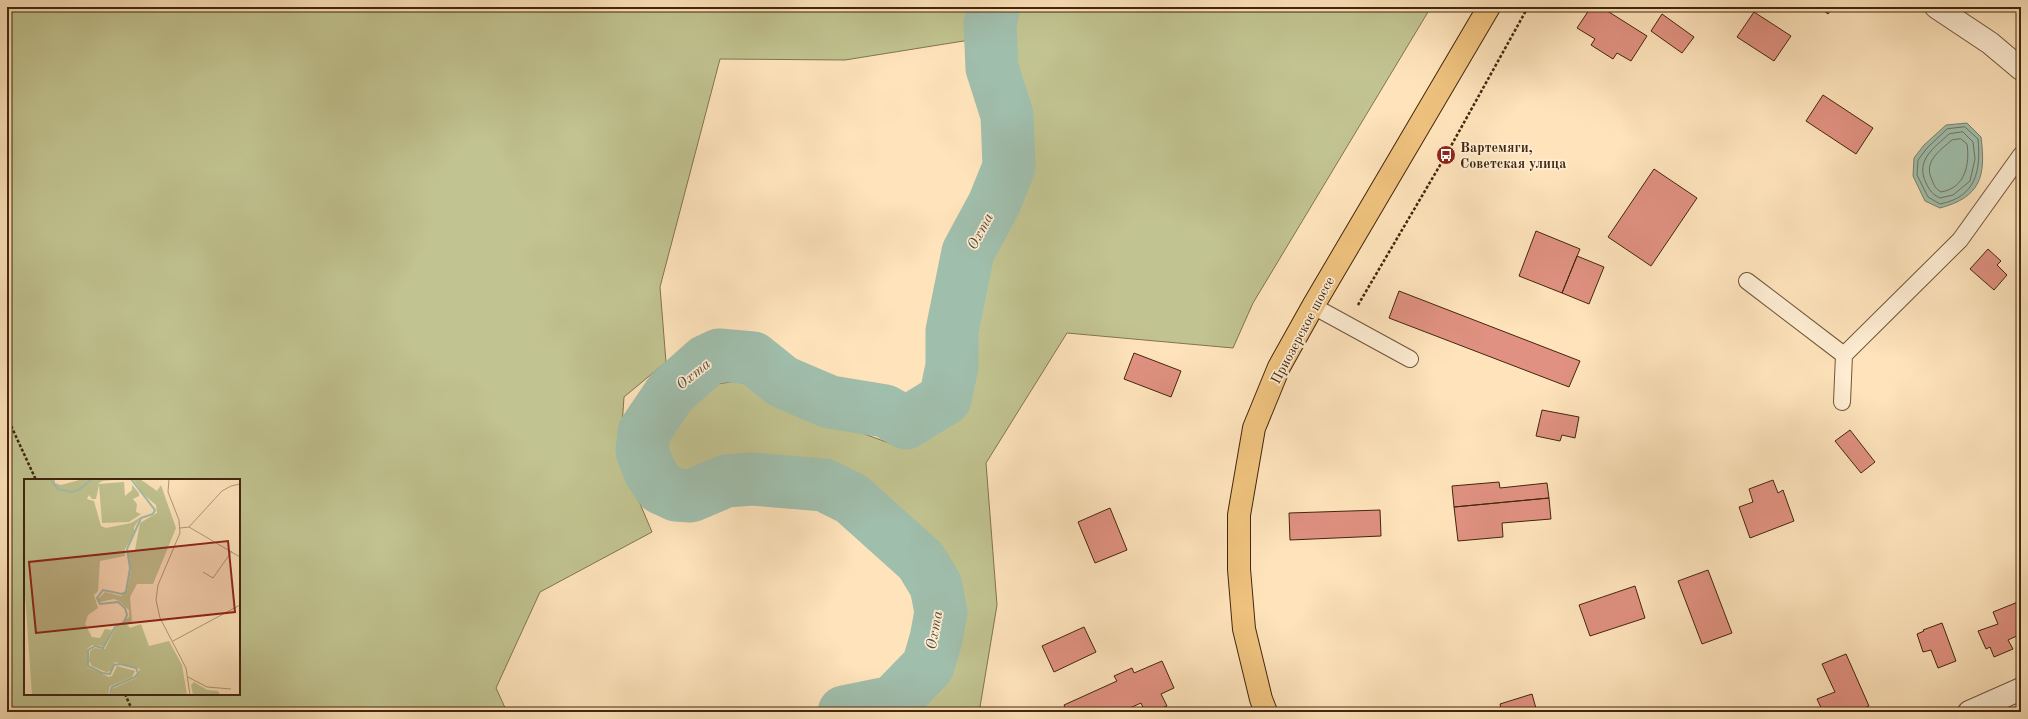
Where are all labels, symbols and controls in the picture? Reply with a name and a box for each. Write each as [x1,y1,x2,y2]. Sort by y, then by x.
place label: Вартемяги, Советская улица [1460,141,1566,171]
bus stop icon: Вартемяги, Советская улица [1435,144,1457,166]
water label: Охта [965,211,997,253]
street label: Приозерское шоссе [1269,275,1337,386]
water label: Охта [674,357,714,393]
inset map [24,479,240,695]
water label: Охта [925,610,946,651]

